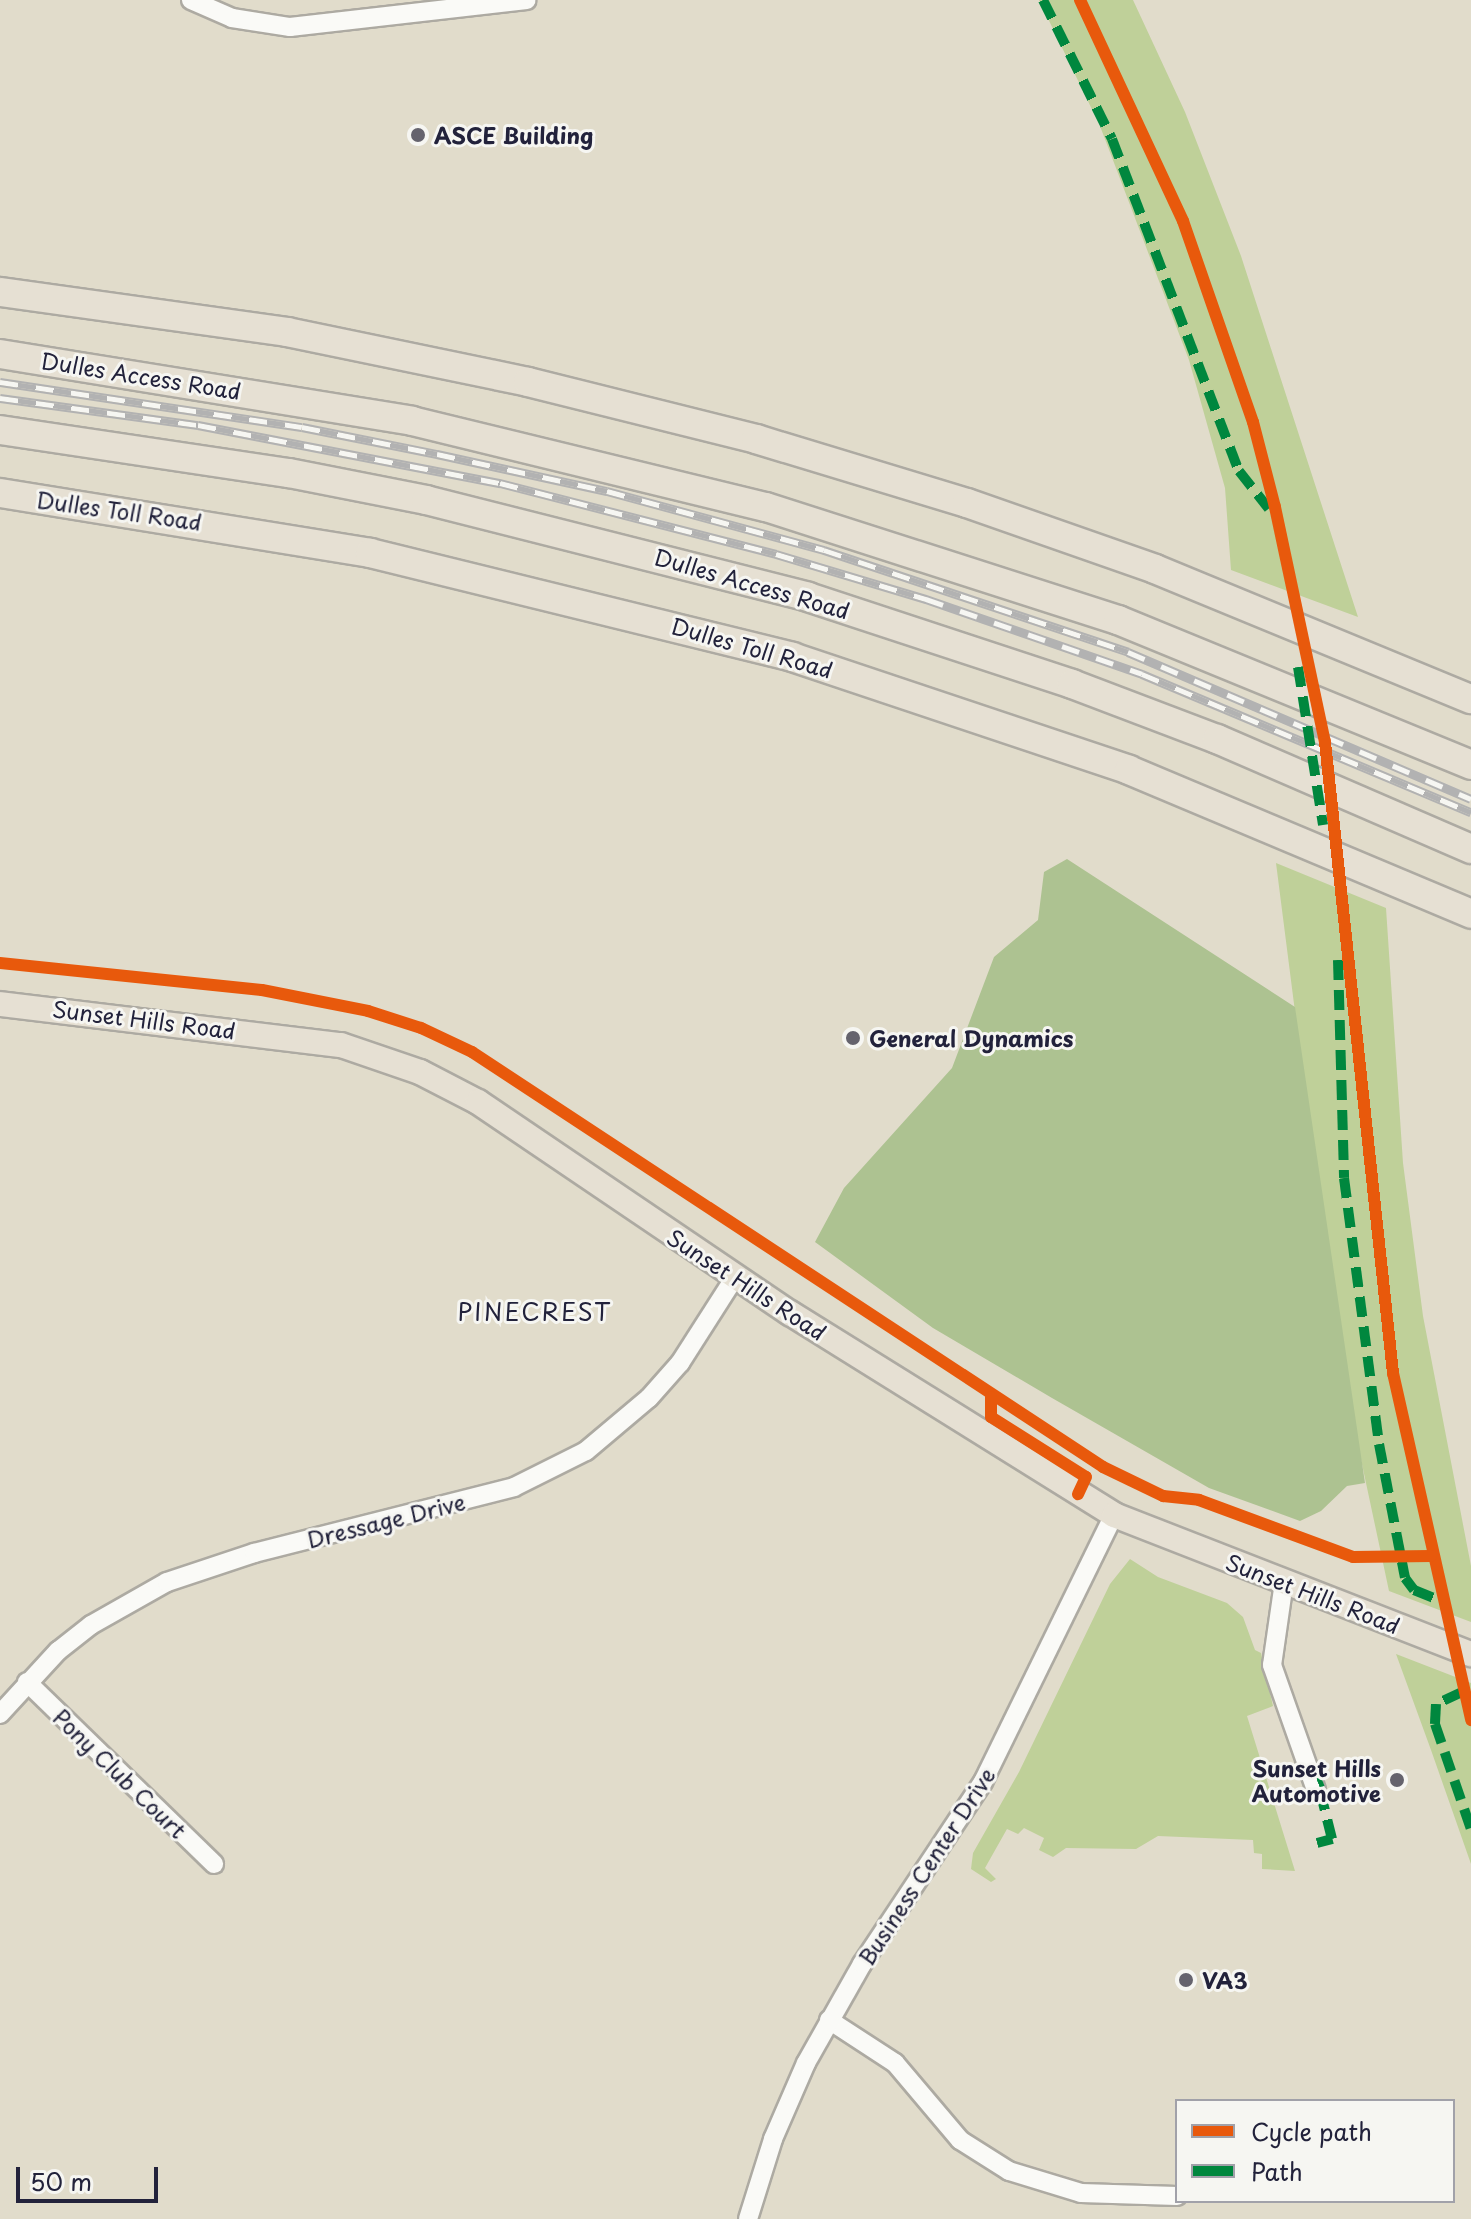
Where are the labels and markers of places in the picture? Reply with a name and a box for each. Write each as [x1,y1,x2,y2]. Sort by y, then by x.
place label: ASCE Building [434,122,593,148]
marker: ASCE Building [409,126,427,144]
place label: General Dynamics [869,1025,1074,1051]
marker: General Dynamics [844,1029,862,1047]
place label: Sunset Hills Automotive [1252,1754,1381,1806]
marker: Sunset Hills Automotive [1388,1771,1406,1789]
place label: VA3 [1202,1967,1248,1993]
marker: VA3 [1177,1971,1195,1989]

